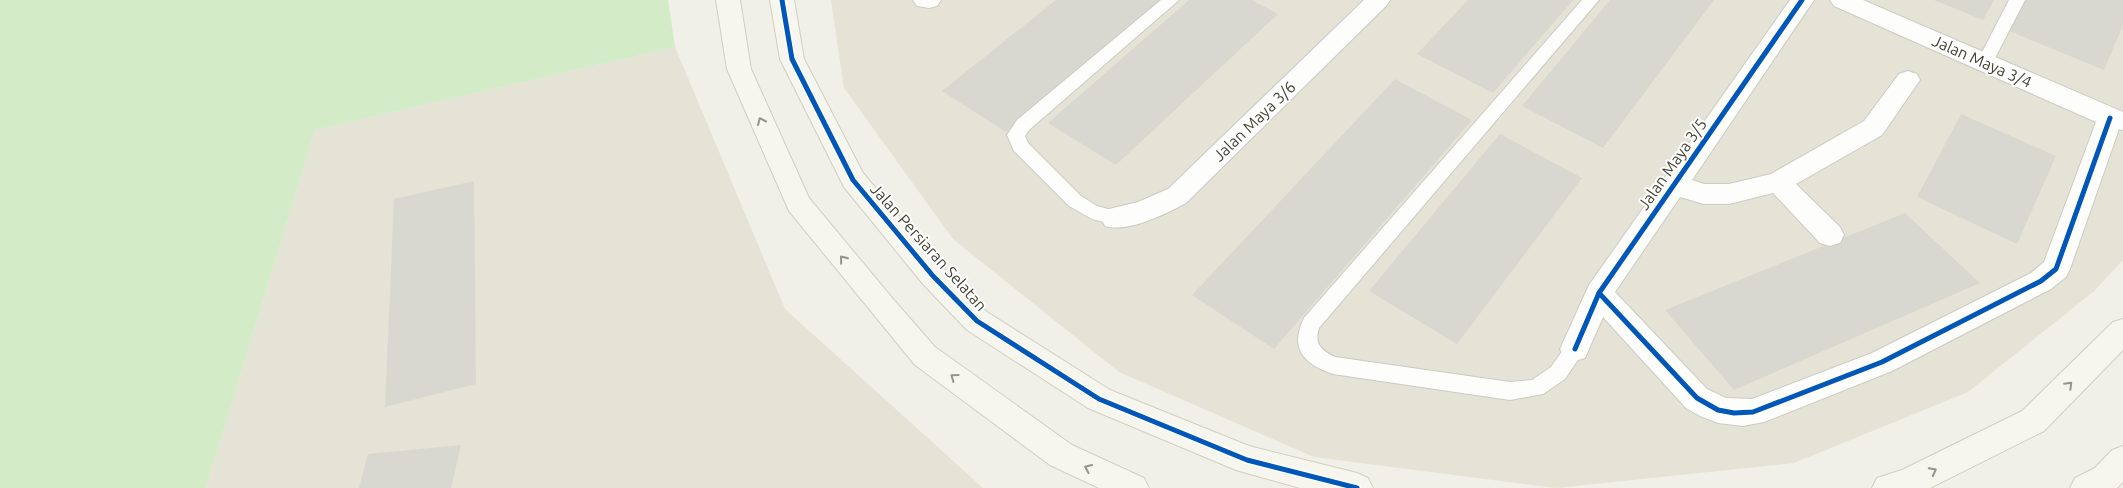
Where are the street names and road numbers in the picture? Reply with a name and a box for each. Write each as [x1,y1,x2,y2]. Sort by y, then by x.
street label: Jalan Maya 3/4 [1929,31,2035,91]
street label: Jalan Maya 3/6 [1209,77,1299,165]
street label: Jalan Maya 3/5 [1634,115,1710,213]
street label: Jalan Persiaran Selatan [867,180,991,314]

